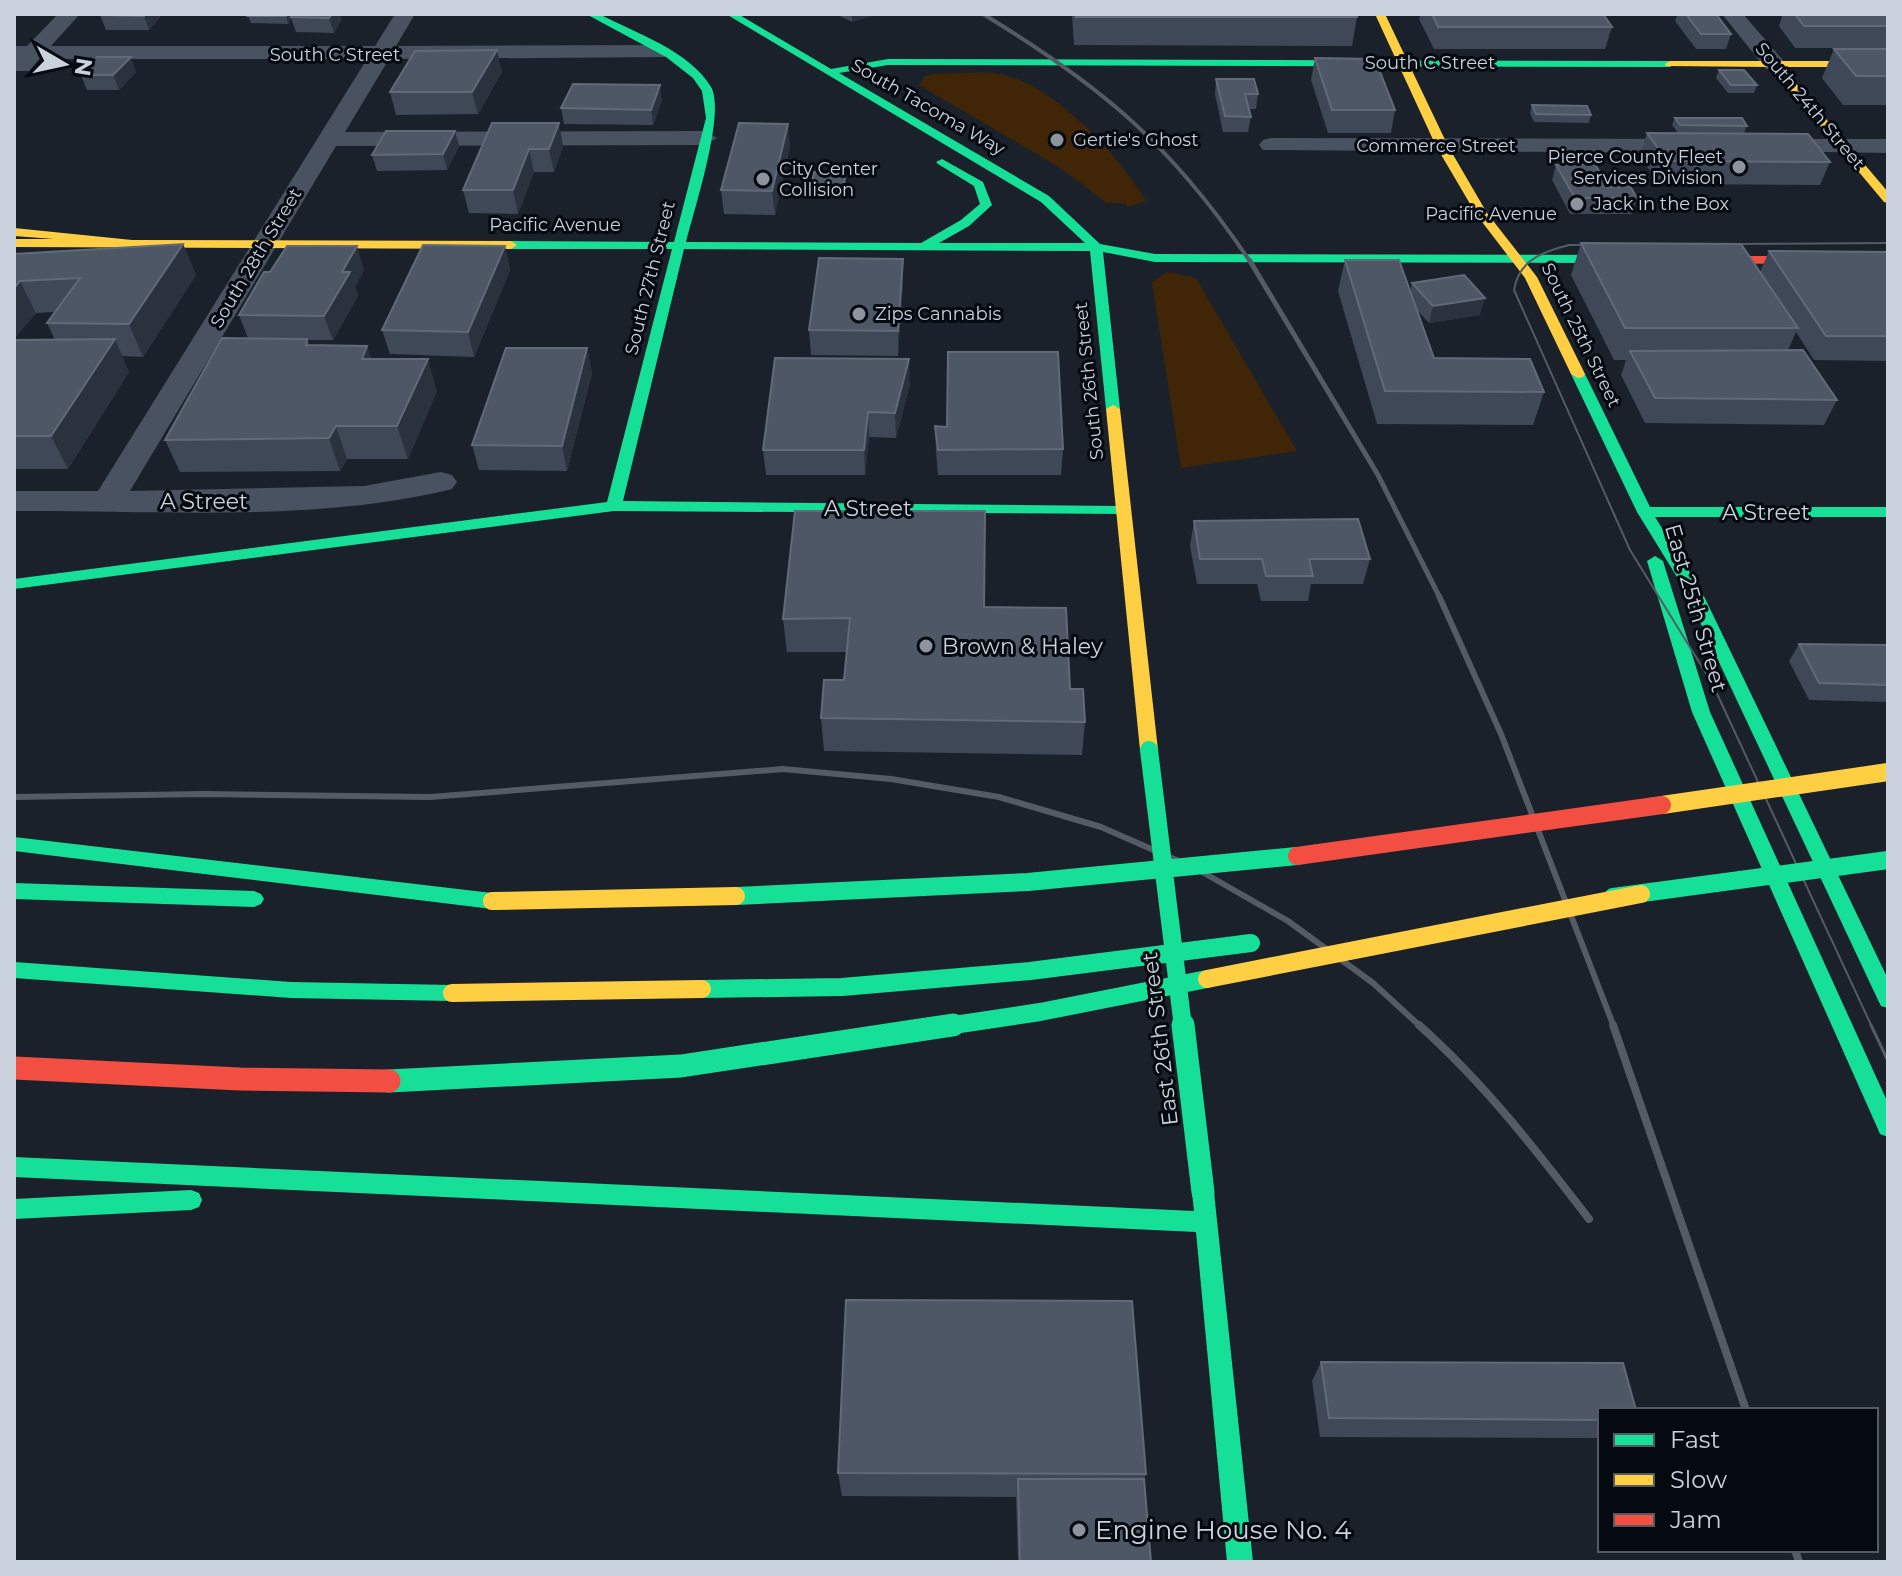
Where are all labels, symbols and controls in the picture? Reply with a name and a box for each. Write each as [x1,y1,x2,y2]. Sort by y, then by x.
north arrow [24,24,104,104]
street label: South 24th Street [1750,38,1870,174]
street label: South C Street [270,44,400,66]
street label: South C Street [1365,52,1495,74]
street label: South Tacoma Way [847,54,1009,160]
text: N [69,56,98,78]
place label: Gertie's Ghost [1073,129,1198,151]
marker: Gertie's Ghost [1048,131,1066,149]
street label: Commerce Street [1356,135,1516,157]
place label: Pierce County Fleet Services Division [1547,146,1723,189]
place label: City Center Collision [779,158,878,201]
marker: Pierce County Fleet Services Division [1730,158,1748,176]
marker: City Center Collision [754,170,772,188]
street label: South 28th Street [206,184,306,332]
place label: Jack in the Box [1592,193,1729,215]
marker: Jack in the Box [1568,195,1586,213]
street label: South 27th Street [620,199,680,357]
street label: Pacific Avenue [1425,203,1557,225]
street label: Pacific Avenue [489,214,621,236]
street label: South 25th Street [1537,259,1625,411]
street label: South 26th Street [1070,301,1108,461]
place label: Zips Cannabis [875,303,1002,325]
marker: Zips Cannabis [850,305,868,323]
street label: A Street [160,488,248,515]
street label: A Street [824,495,912,522]
street label: A Street [1722,499,1810,526]
street label: East 25th Street [1659,521,1733,695]
place label: Brown & Haley [942,633,1103,660]
marker: Brown & Haley [917,637,935,655]
street label: East 26th Street [1136,950,1184,1127]
legend [1598,1408,1878,1552]
text: Fast [1670,1425,1721,1454]
text: Slow [1670,1465,1727,1494]
text: Jam [1669,1505,1722,1534]
place label: Engine House No. 4 [1095,1514,1352,1546]
marker: Engine House No. 4 [1070,1521,1088,1539]

